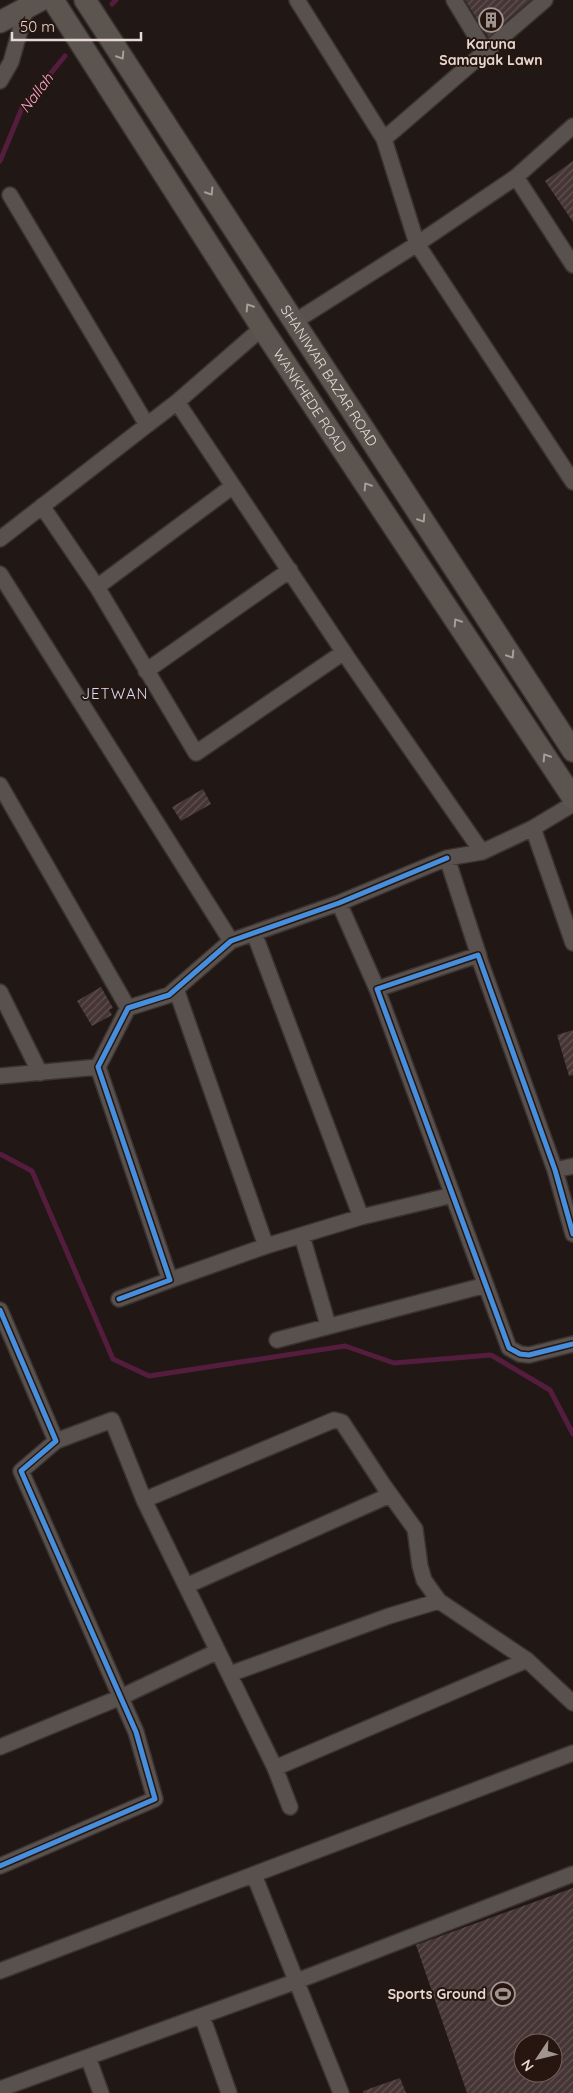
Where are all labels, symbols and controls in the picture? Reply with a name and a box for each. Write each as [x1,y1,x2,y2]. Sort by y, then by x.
building icon: Karuna Samayak Lawn [478,7,504,33]
scale bar [12,10,141,42]
text: 50 m [20,17,55,36]
place label: Karuna Samayak Lawn [439,35,543,69]
one-way arrow [115,50,125,59]
water label: Nallah [15,69,57,116]
one-way arrow [204,186,213,196]
street label: SHANIWAR BAZAR ROAD [277,302,382,450]
one-way arrow [245,303,255,312]
street label: WANKHEDE ROAD [269,345,351,456]
one-way arrow [364,482,374,491]
one-way arrow [416,514,426,523]
one-way arrow [454,618,463,627]
one-way arrow [505,650,514,659]
district label: JETWAN [81,684,149,703]
one-way arrow [543,754,552,763]
sports icon: Sports Ground [490,1981,516,2007]
place label: Sports Ground [388,1985,486,2003]
north arrow [513,2033,563,2083]
text: N [517,2056,538,2075]

